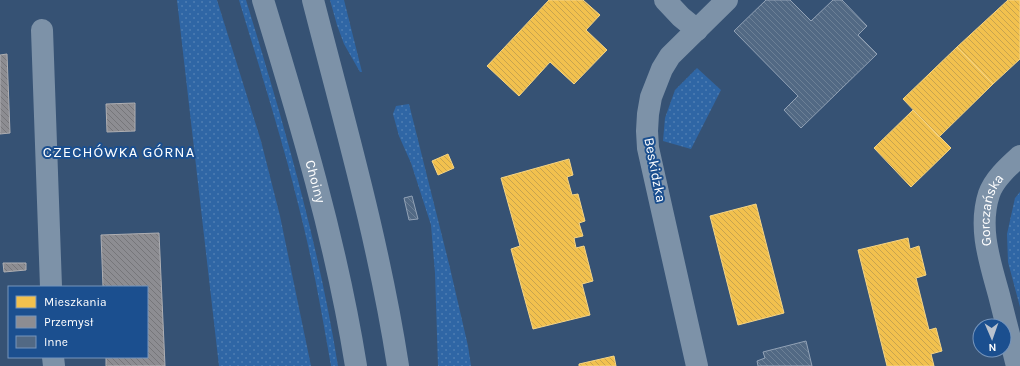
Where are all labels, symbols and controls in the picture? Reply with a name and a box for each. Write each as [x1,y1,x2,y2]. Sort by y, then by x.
street label: Beskidzka [640,136,670,204]
district label: CZECHÓWKA GÓRNA [43,143,195,161]
street label: Choiny [302,158,330,205]
street label: Gorczańska [976,170,1007,247]
legend [8,286,148,358]
text: Mieszkania [44,295,107,309]
text: Przemysł [44,315,94,329]
north arrow [972,318,1012,358]
text: Inne [44,335,68,349]
text: N [988,341,997,354]

